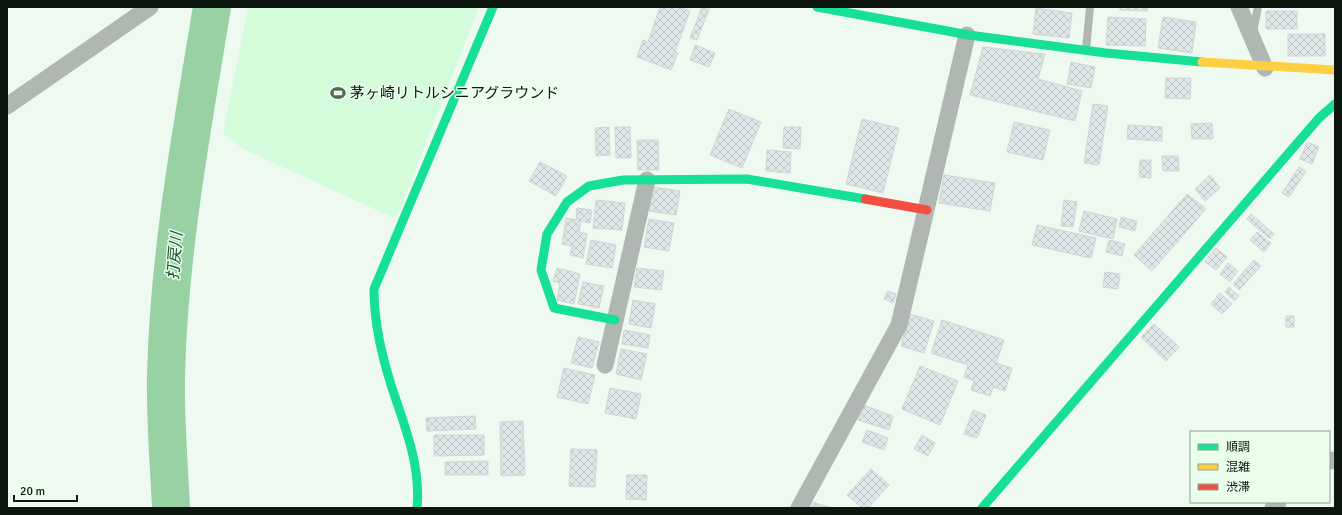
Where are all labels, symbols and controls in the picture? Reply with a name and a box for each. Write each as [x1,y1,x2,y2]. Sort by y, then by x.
sports icon: 茅ヶ崎リトルシニアグラウンド [329,84,347,102]
place label: 茅ヶ崎リトルシニアグラウンド [350,84,559,102]
water label: 打戻川 [163,229,187,281]
legend [1190,431,1330,503]
text: 順調 [1226,440,1250,455]
text: 混雑 [1226,460,1250,475]
scale bar [14,477,77,503]
text: 渋滞 [1226,480,1250,495]
text: 20 m [20,484,45,499]

